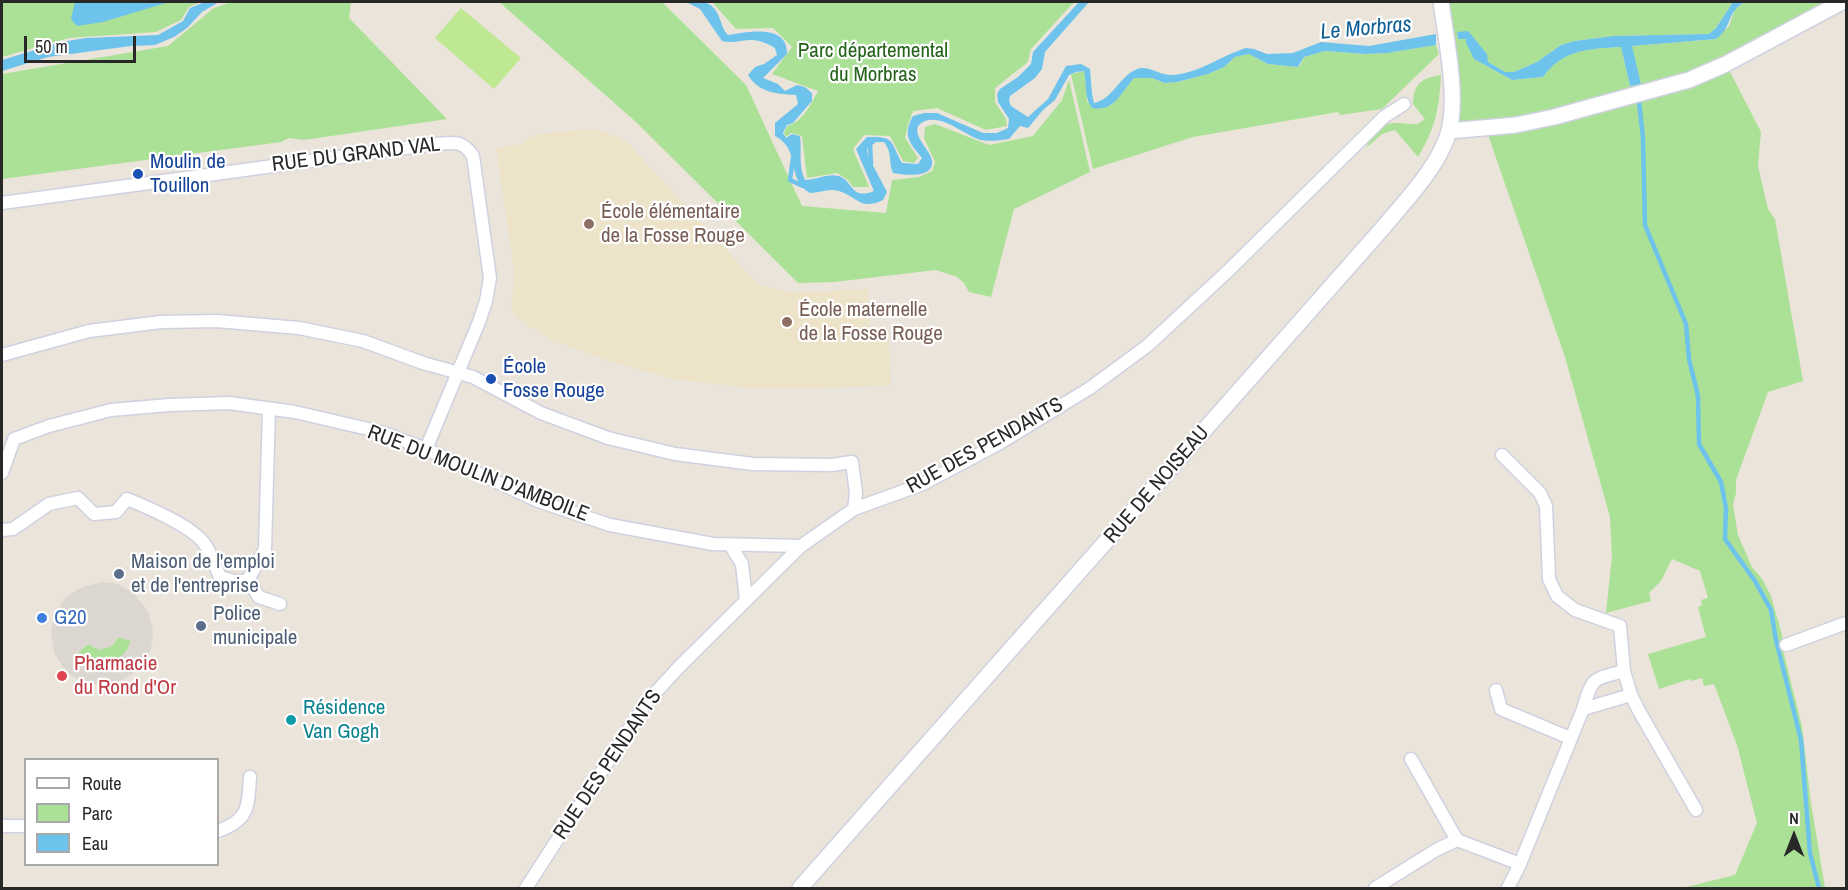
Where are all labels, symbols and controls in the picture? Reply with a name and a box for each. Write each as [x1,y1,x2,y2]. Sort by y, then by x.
water label: Le Morbras [1319,12,1413,46]
scale bar [27,24,140,62]
text: 50 m [35,34,68,59]
park label: Parc départemental du Morbras [798,38,948,88]
street label: RUE DU GRAND VAL [271,132,441,178]
place label: Moulin de Touillon [150,149,226,199]
marker: Moulin de Touillon [131,167,145,181]
place label: École élémentaire de la Fosse Rouge [601,199,745,249]
marker: École élémentaire de la Fosse Rouge [582,217,596,231]
place label: École maternelle de la Fosse Rouge [799,297,943,347]
marker: École maternelle de la Fosse Rouge [780,315,794,329]
place label: École Fosse Rouge [503,354,605,404]
marker: École Fosse Rouge [484,372,498,386]
street label: RUE DES PENDANTS [902,393,1068,499]
street label: RUE DU MOULIN D'AMBOILE [364,420,592,528]
street label: RUE DE NOISEAU [1099,421,1215,549]
place label: Maison de l'emploi et de l'entreprise [131,549,275,599]
marker: Maison de l'emploi et de l'entreprise [112,567,126,581]
place label: Police municipale [213,601,297,651]
place label: G20 [54,605,87,631]
marker: G20 [35,611,49,625]
marker: Police municipale [194,619,208,633]
place label: Pharmacie du Rond d'Or [74,651,176,701]
marker: Pharmacie du Rond d'Or [55,669,69,683]
street label: RUE DES PENDANTS [549,685,667,845]
place label: Résidence Van Gogh [303,695,385,745]
marker: Résidence Van Gogh [284,713,298,727]
legend [24,758,219,866]
text: Route [82,771,121,796]
text: Parc [82,801,112,826]
north arrow [1764,806,1824,866]
text: N [1789,807,1799,829]
text: Eau [82,831,108,856]

